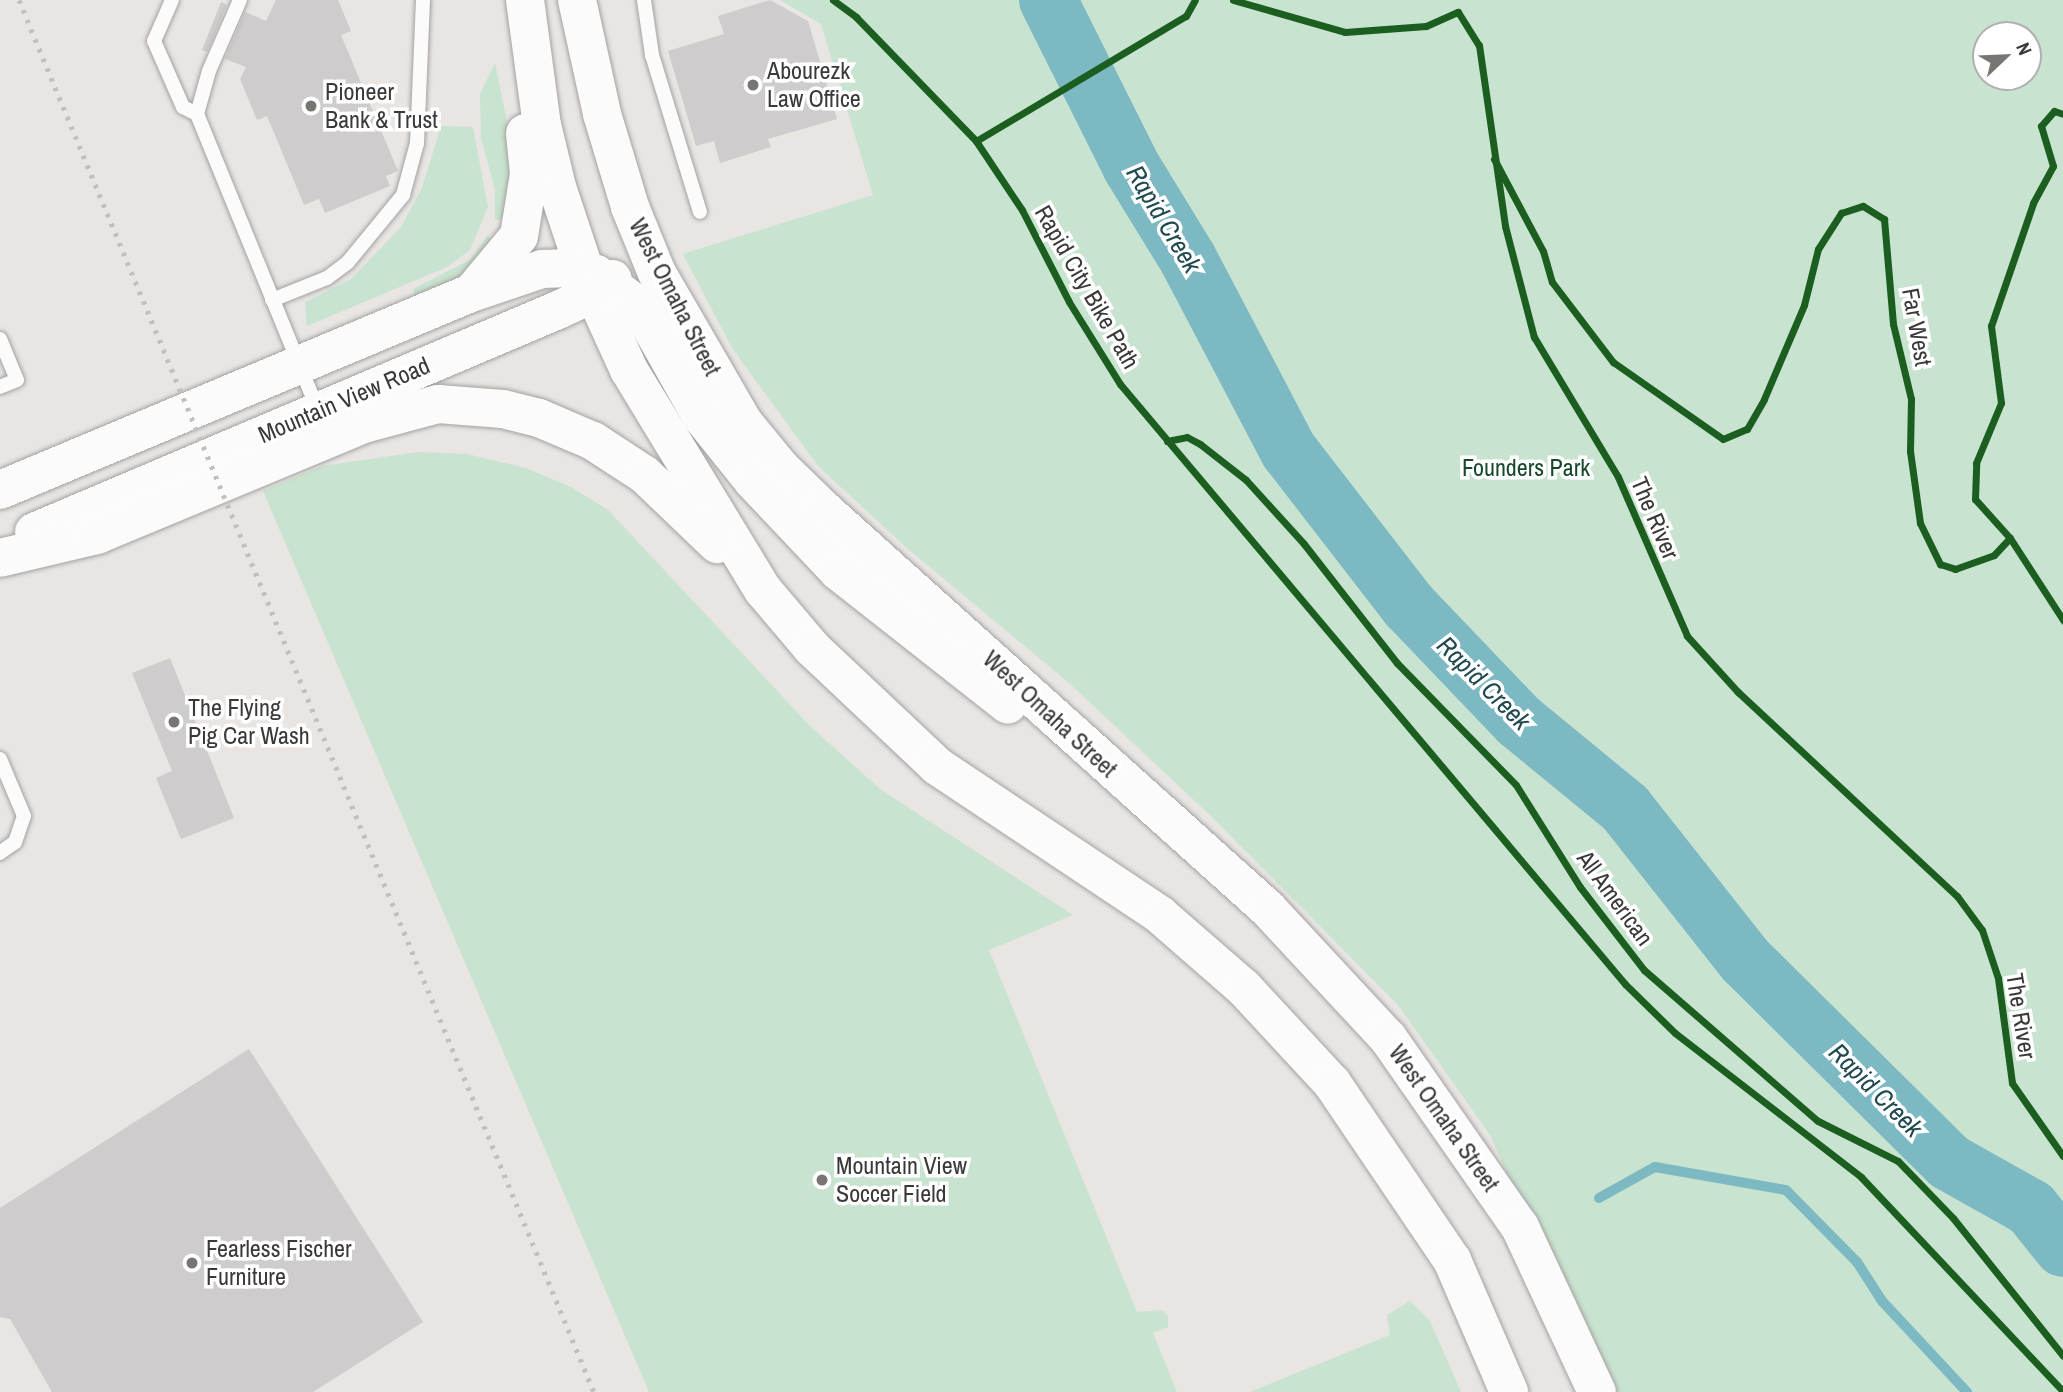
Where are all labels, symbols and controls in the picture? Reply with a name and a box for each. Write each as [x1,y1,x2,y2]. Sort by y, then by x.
north arrow [1972,21,2042,91]
text: N [2010,38,2039,59]
place label: Abourezk Law Office [767,57,861,113]
marker: Abourezk Law Office [745,77,761,93]
place label: Pioneer Bank & Trust [325,78,438,134]
marker: Pioneer Bank & Trust [303,98,319,114]
water label: Rapid Creek [1120,160,1208,278]
street label: Rapid City Bike Path [1029,200,1145,374]
street label: West Omaha Street [623,214,727,380]
street label: Far West [1896,286,1938,368]
street label: Mountain View Road [254,351,434,449]
park label: Founders Park [1462,454,1590,482]
street label: The River [1625,473,1685,563]
water label: Rapid Creek [1431,630,1537,736]
street label: West Omaha Street [977,645,1123,783]
place label: The Flying Pig Car Wash [188,694,310,750]
marker: The Flying Pig Car Wash [166,714,182,730]
street label: All American [1571,844,1659,952]
street label: The River [2000,971,2042,1061]
water label: Rapid Creek [1823,1037,1929,1143]
street label: West Omaha Street [1383,1039,1505,1197]
place label: Mountain View Soccer Field [836,1152,967,1208]
marker: Mountain View Soccer Field [814,1172,830,1188]
place label: Fearless Fischer Furniture [206,1235,352,1291]
marker: Fearless Fischer Furniture [184,1255,200,1271]

